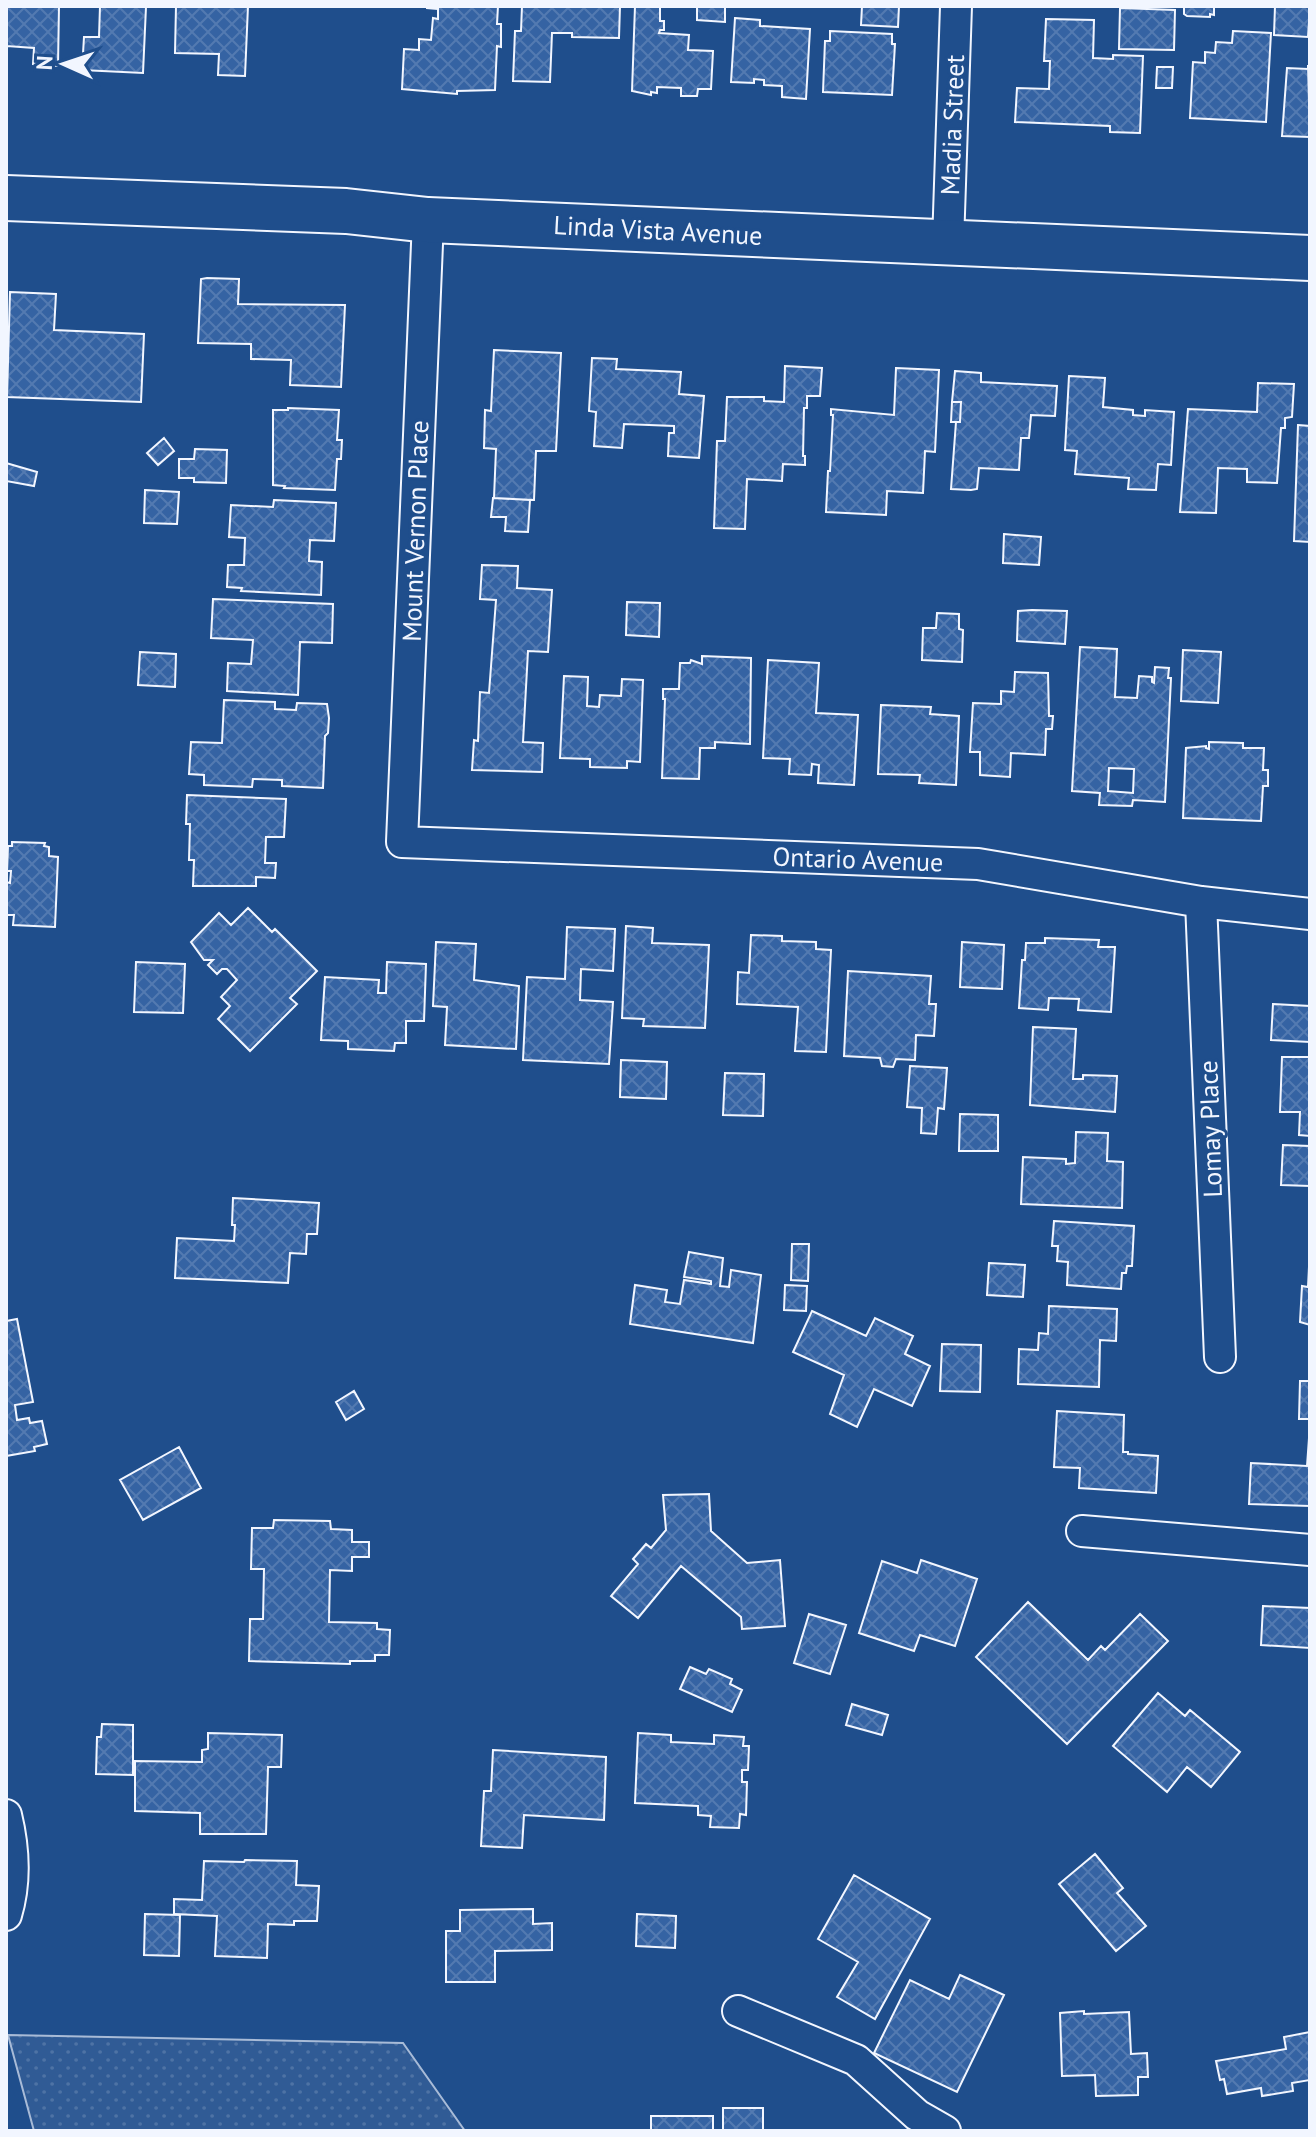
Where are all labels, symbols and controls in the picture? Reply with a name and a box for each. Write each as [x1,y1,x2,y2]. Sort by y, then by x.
north arrow [24,24,104,104]
street label: Madia Street [933,54,971,196]
text: N [30,55,58,71]
street label: Linda Vista Avenue [553,208,763,252]
street label: Mount Vernon Place [395,420,435,642]
street label: Ontario Avenue [772,840,944,878]
street label: Lomay Place [1191,1060,1229,1198]

